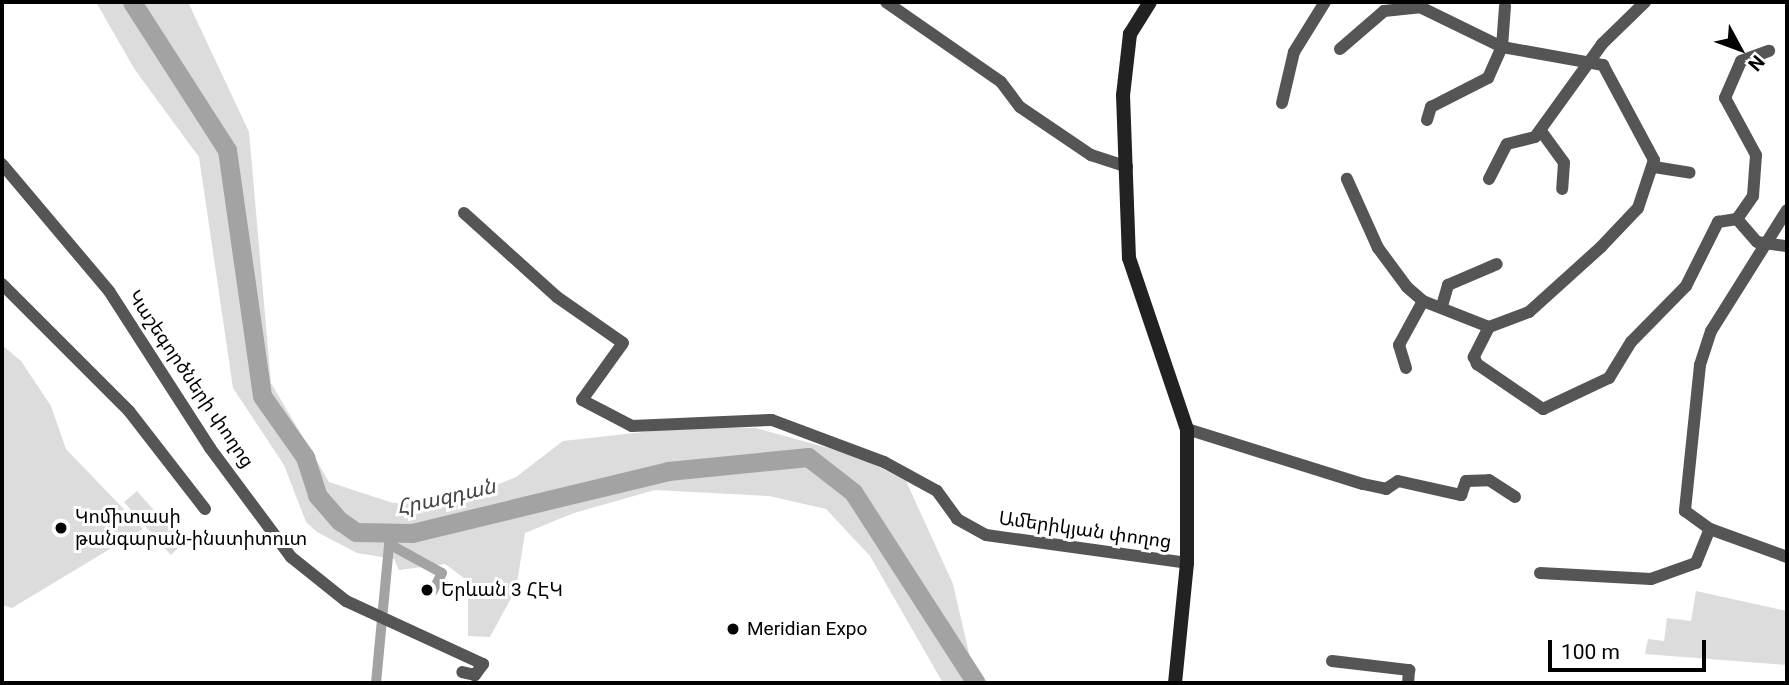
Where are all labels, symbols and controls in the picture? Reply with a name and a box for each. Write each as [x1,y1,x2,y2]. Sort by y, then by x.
north arrow [1705,14,1775,84]
text: N [1743,51,1769,76]
street label: Կաշեգործների փողոց [123,286,259,472]
water label: Հրազդան [394,473,498,521]
place label: Կոմիտասի թանգարան-ինստիտուտ [75,506,307,550]
street label: Ամերիկյան փողոց [997,507,1173,553]
marker: Կոմիտասի թանգարան-ինստիտուտ [53,520,69,536]
place label: Երևան 3 ՀԷԿ [441,579,563,601]
marker: Երևան 3 ՀԷԿ [419,582,435,598]
place label: Meridian Expo [747,618,867,640]
marker: Meridian Expo [725,621,741,637]
scale bar [1551,626,1708,670]
text: 100 m [1561,640,1620,664]

